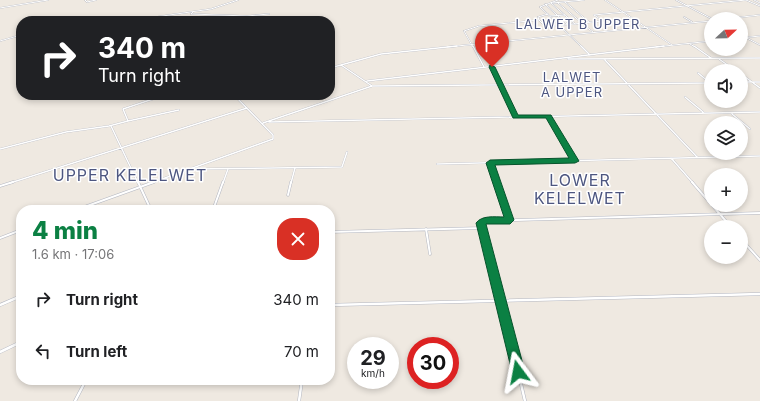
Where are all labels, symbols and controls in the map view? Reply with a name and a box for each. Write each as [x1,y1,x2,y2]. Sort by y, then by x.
north arrow [704,12,748,56]
map controls [704,12,748,264]
district label: LALWET B UPPER [516,16,640,32]
pin [475,26,509,67]
text: 340 m [98,31,186,65]
icon: right [32,32,84,84]
icon: arrive [481,32,503,54]
button: sound [704,64,748,108]
text: Turn right [98,65,181,86]
district label: LALWET A UPPER [541,69,603,100]
button: layers [704,116,748,160]
district label: UPPER KELELWET [53,165,207,185]
button: + [704,168,748,212]
district label: LOWER KELELWET [534,170,626,208]
text: 4 min [32,216,98,245]
button: close [277,218,319,260]
button: − [704,220,748,264]
text: 1.6 km · 17:06 [32,246,114,262]
icon: right [32,288,54,310]
text: Turn right [66,290,138,309]
text: 340 m [273,290,319,309]
speed limit sign: 30 [407,337,459,389]
icon: left [32,340,54,362]
text: Turn left [66,342,127,361]
text: 70 m [284,342,319,361]
text: 29 [360,346,386,370]
position arrow [497,351,539,393]
text: km/h [361,367,385,379]

